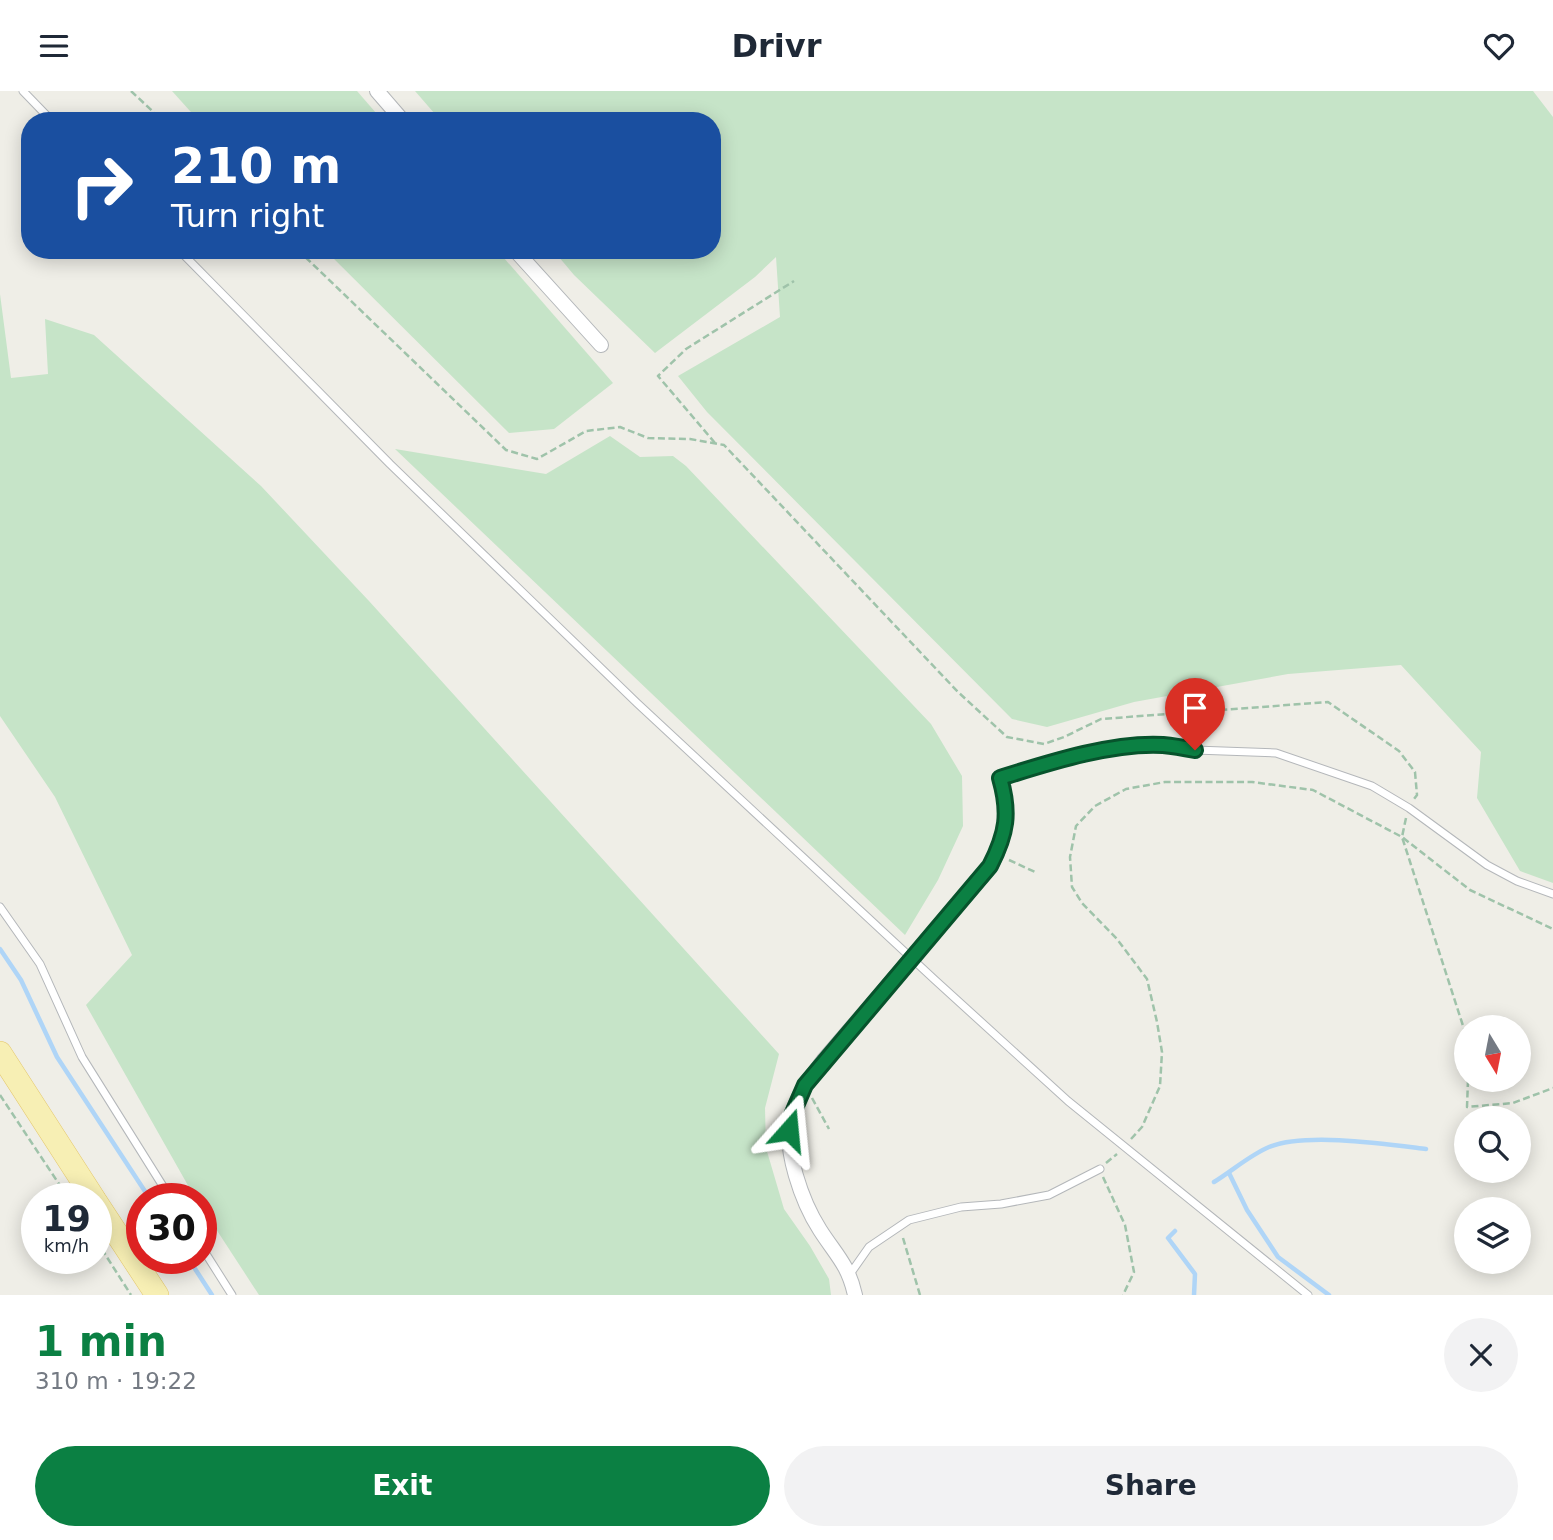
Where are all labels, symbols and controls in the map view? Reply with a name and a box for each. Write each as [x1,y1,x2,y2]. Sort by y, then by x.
icon: menu [35,27,73,65]
text: Drivr [732,27,821,65]
icon: heart [1480,27,1518,65]
text: 210 m [171,138,341,195]
icon: right [56,140,147,231]
text: Turn right [171,197,324,235]
pin [1165,678,1225,750]
icon: arrive [1176,689,1214,727]
north arrow [1454,1015,1531,1092]
map controls [1454,1015,1531,1274]
position arrow [752,1093,826,1167]
button: search [1454,1106,1531,1183]
speed limit sign: 30 [126,1183,217,1274]
button: layers [1454,1197,1531,1274]
text: 19 [42,1199,91,1239]
text: km/h [44,1235,89,1256]
text: 1 min [35,1317,167,1366]
button: close [1444,1318,1518,1392]
text: 310 m · 19:22 [35,1368,197,1394]
button: Exit [35,1446,770,1526]
button: Share [784,1446,1518,1526]

